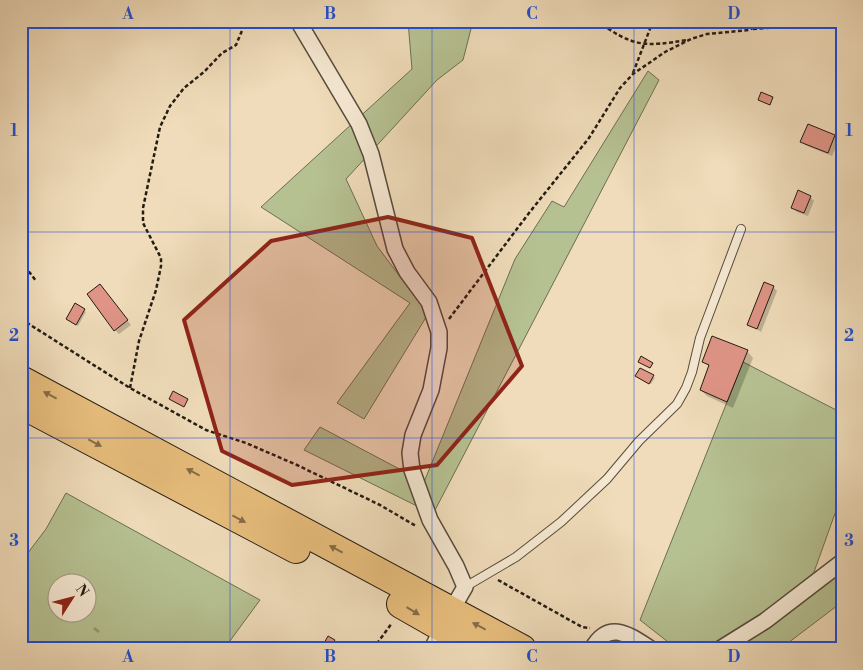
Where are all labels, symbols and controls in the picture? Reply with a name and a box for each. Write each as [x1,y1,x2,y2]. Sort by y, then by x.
text: A [121,4,134,24]
text: B [324,4,336,24]
text: C [526,4,538,24]
text: D [728,4,741,24]
text: 1 [10,121,18,141]
text: 1 [845,121,853,141]
text: 2 [9,326,19,346]
text: 2 [844,326,854,346]
one-way arrow [42,391,57,399]
one-way arrow [88,439,102,447]
one-way arrow [185,468,200,476]
one-way arrow [232,515,246,523]
text: 3 [9,531,19,551]
text: 3 [844,531,854,551]
one-way arrow [329,545,343,553]
north arrow [48,572,98,622]
text: N [71,581,92,601]
one-way arrow [407,607,420,616]
one-way arrow [472,622,486,630]
text: A [121,647,134,667]
text: B [324,647,336,667]
text: C [526,647,538,667]
text: D [728,647,741,667]

